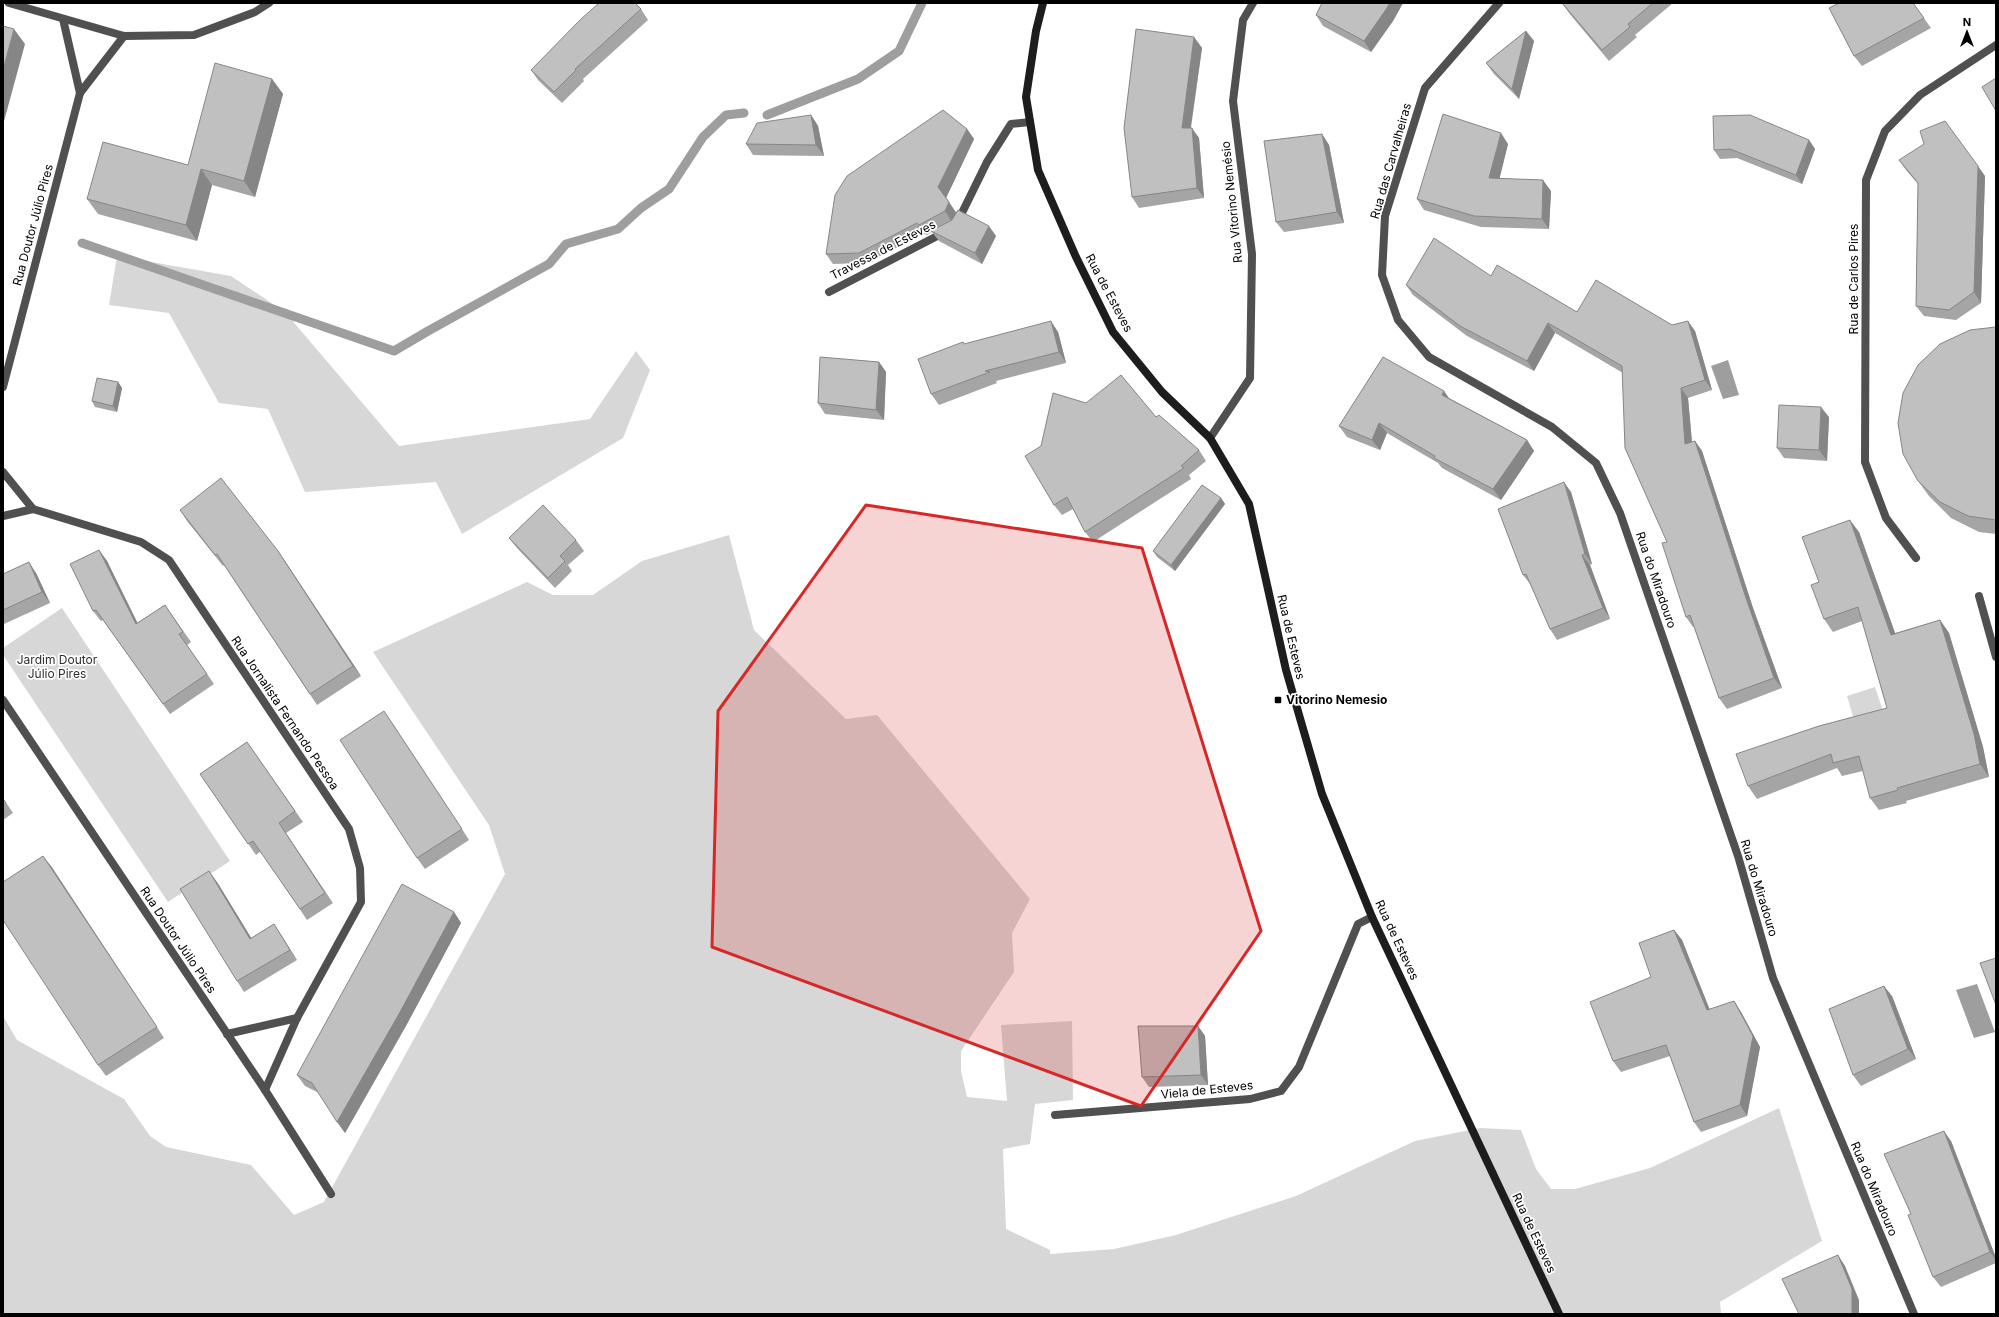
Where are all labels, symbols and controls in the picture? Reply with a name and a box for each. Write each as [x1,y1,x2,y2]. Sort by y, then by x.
north arrow [1947,12,1987,52]
text: N [1963,15,1971,29]
street label: Rua das Carvalheiras [1367,101,1414,221]
street label: Rua Vitorino Nemésio [1218,140,1245,264]
street label: Rua Doutor Júlio Pires [9,162,56,287]
street label: Travessa de Esteves [828,217,938,283]
street label: Rua de Carlos Pires [1846,224,1861,334]
street label: Rua de Esteves [1082,251,1136,335]
street label: Rua do Miradouro [1633,530,1680,630]
street label: Rua de Esteves [1274,593,1309,681]
street label: Rua Jornalista Fernando Pessoa [228,633,343,792]
park label: Jardim Doutor Júlio Pires [17,652,98,681]
place label: Vitorino Nemesio [1286,692,1387,707]
marker: Vitorino Nemesio [1273,695,1283,705]
street label: Rua do Miradouro [1738,837,1781,938]
street label: Rua Doutor Júlio Pires [137,884,220,996]
street label: Rua de Esteves [1372,897,1423,982]
street label: Viela de Esteves [1160,1077,1254,1102]
street label: Rua do Miradouro [1848,1139,1901,1238]
street label: Rua de Esteves [1509,1190,1560,1275]

